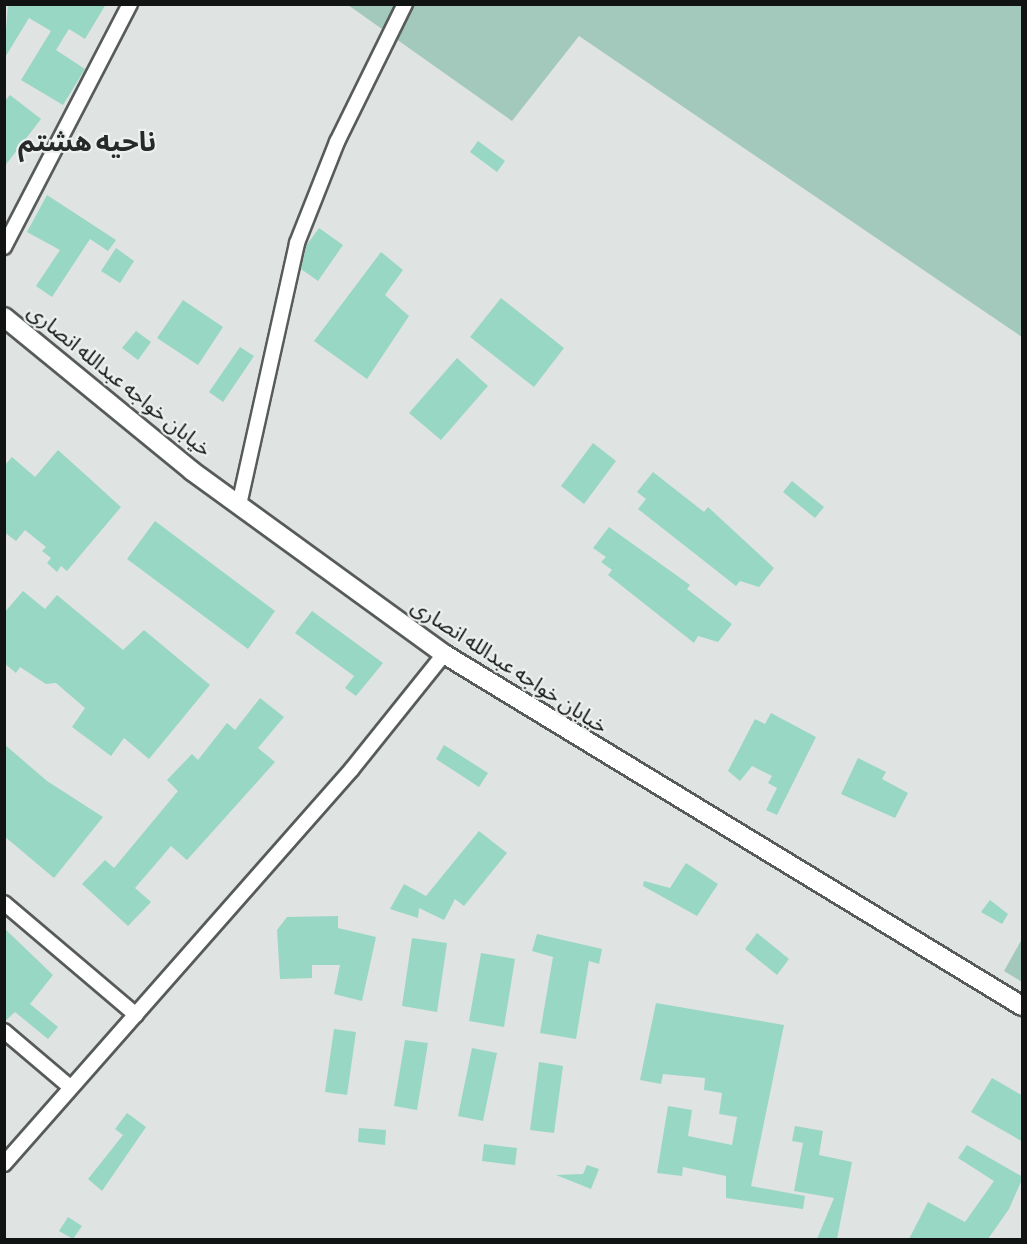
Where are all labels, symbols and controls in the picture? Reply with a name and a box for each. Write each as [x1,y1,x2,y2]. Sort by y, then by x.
district label: ناحیه هشتم [18,127,156,159]
street label: خیابان خواجه عبدالله انصاری [22,299,216,463]
street label: خیابان خواجه عبدالله انصاری [406,594,612,740]

